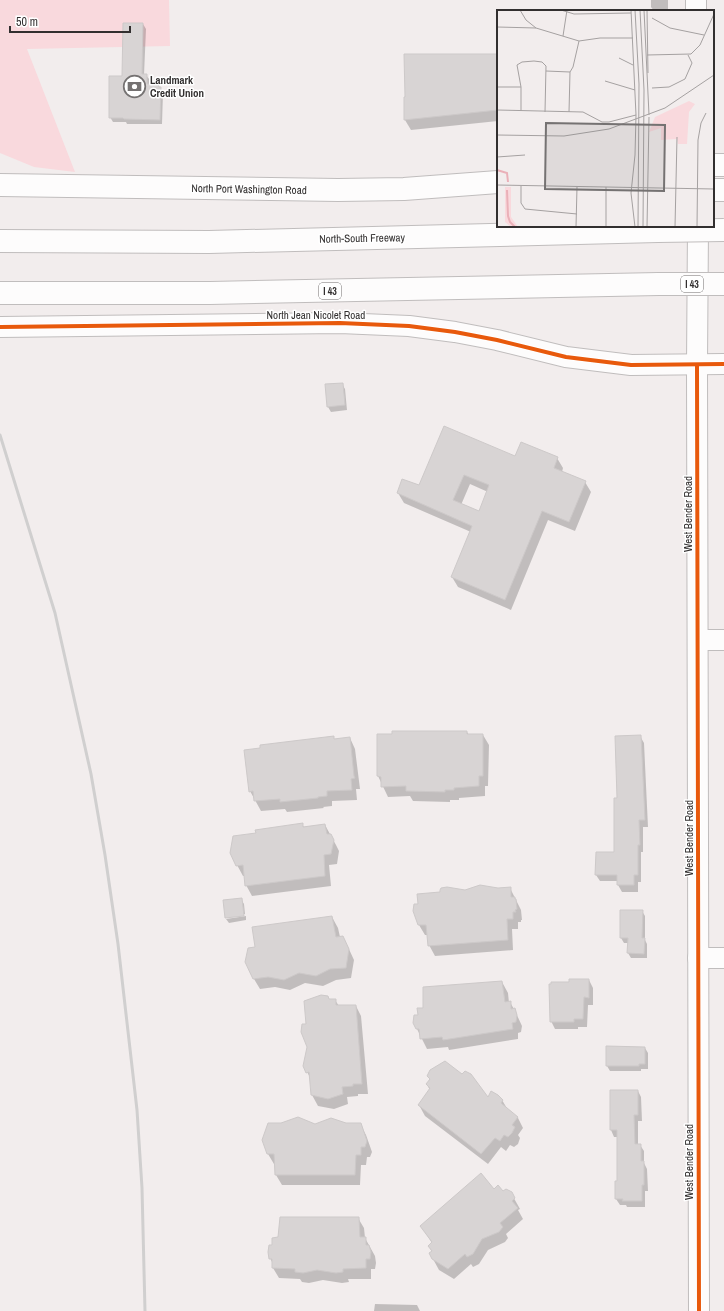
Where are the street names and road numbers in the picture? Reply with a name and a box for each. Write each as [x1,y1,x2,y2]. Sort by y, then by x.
street label: North Port Washington Road [191,181,307,197]
street label: North-South Freeway [319,230,405,246]
road number: I 43 [681,276,703,292]
road number: I 43 [319,283,341,299]
street label: North Jean Nicolet Road [267,308,365,322]
street label: West Bender Road [681,476,695,552]
street label: West Bender Road [682,800,696,876]
street label: West Bender Road [682,1124,696,1200]

